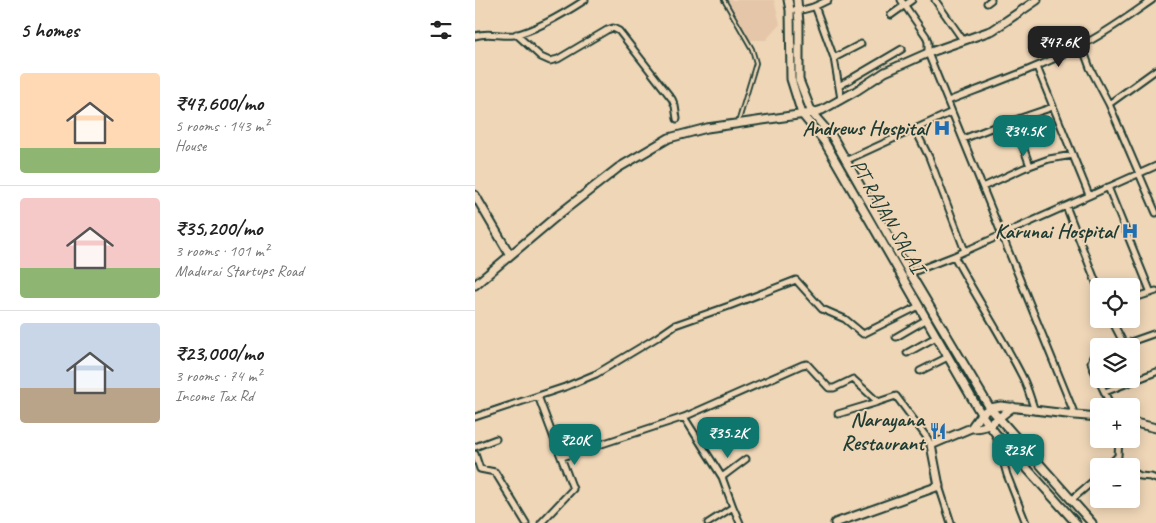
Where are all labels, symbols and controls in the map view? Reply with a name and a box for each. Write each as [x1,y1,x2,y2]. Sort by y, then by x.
icon: filters [427,16,455,44]
text: 5 homes [20,17,79,43]
pin: ₹47.6K [1018,26,1100,68]
text: ₹47.6K [1039,32,1079,52]
text: ₹47,600/mo [175,90,263,116]
icon: home [60,93,120,153]
pin: ₹34.5K [983,114,1065,157]
place label: Andrews Hospital [802,115,932,141]
text: 5 rooms · 143 m² [175,116,269,136]
hospital icon: Andrews Hospital [932,118,952,138]
text: ₹34.5K [1004,121,1044,141]
text: House [175,136,206,156]
street label: PT RAJAN SALAI [845,154,933,282]
text: ₹35,200/mo [175,215,262,241]
icon: home [60,218,120,278]
place label: Karunai Hospital [995,218,1120,244]
hospital icon: Karunai Hospital [1120,221,1140,241]
text: 3 rooms · 101 m² [175,241,269,261]
text: Madurai Startups Road [175,261,304,281]
map controls [1090,278,1140,508]
button: locate [1090,278,1140,328]
button: layers [1090,338,1140,388]
text: ₹23,000/mo [175,340,263,366]
icon: home [60,343,120,403]
text: 3 rooms · 74 m² [175,366,261,386]
text: Income Tax Rd [175,386,254,406]
button: + [1090,398,1140,448]
place label: Narayana Restaurant [842,406,927,456]
pin: ₹35.2K [687,416,769,459]
restaurant icon: Narayana Restaurant [928,421,948,441]
text: ₹35.2K [708,423,748,443]
pin: ₹20K [545,424,605,466]
text: ₹20K [560,430,590,450]
pin: ₹23K [988,434,1048,476]
text: ₹23K [1003,440,1033,460]
button: − [1090,458,1140,508]

